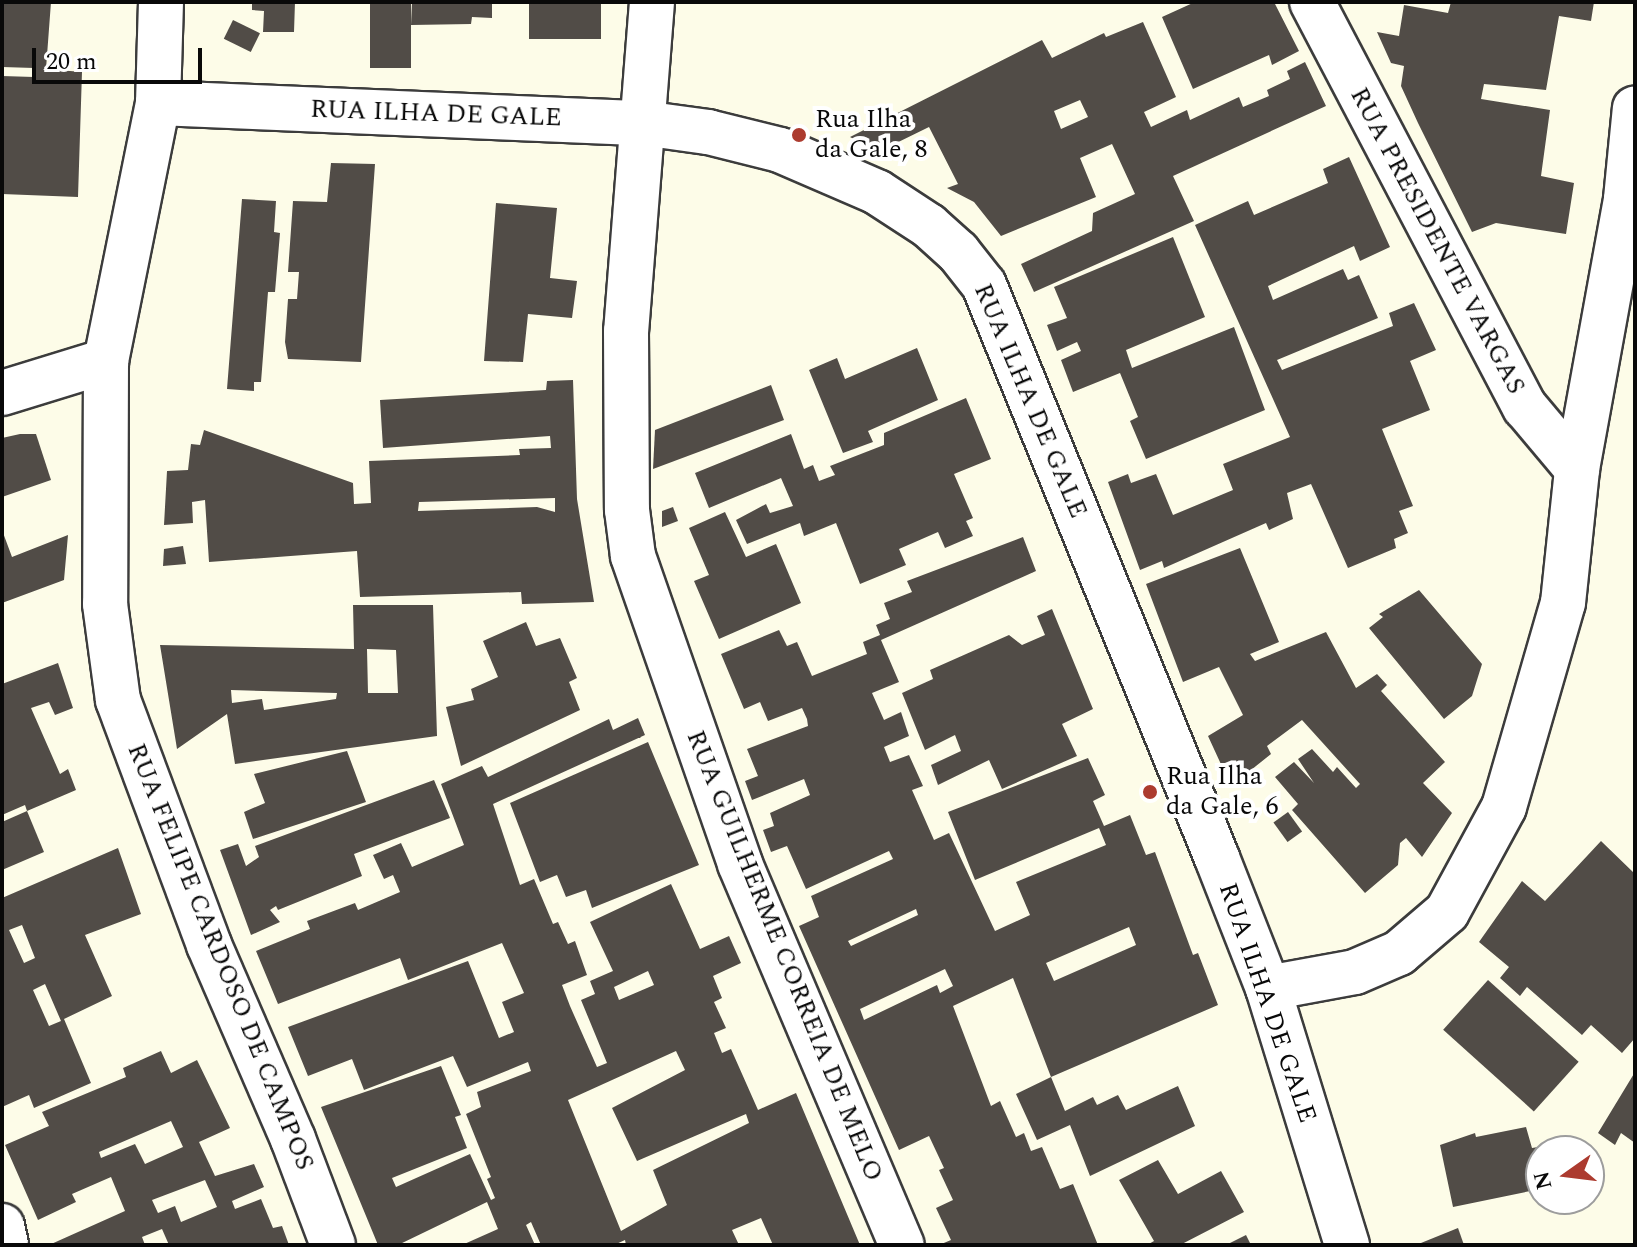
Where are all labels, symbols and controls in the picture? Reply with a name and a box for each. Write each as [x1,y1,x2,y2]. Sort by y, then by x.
scale bar [36,32,206,82]
text: 20 m [46,44,97,80]
street label: RUA PRESIDENTE VARGAS [1343,82,1531,400]
street label: RUA ILHA DE GALE [310,94,562,134]
place label: Rua Ilha da Gale, 8 [815,104,928,166]
marker: Rua Ilha da Gale, 8 [790,126,808,144]
street label: RUA ILHA DE GALE [966,279,1094,523]
street label: RUA GUILHERME CORREIA DE MELO [679,726,889,1186]
street label: RUA FELIPE CARDOSO DE CAMPOS [120,739,320,1175]
place label: Rua Ilha da Gale, 6 [1166,761,1279,822]
marker: Rua Ilha da Gale, 6 [1141,783,1159,801]
street label: RUA ILHA DE GALE [1211,879,1323,1127]
north arrow [1525,1135,1605,1215]
text: N [1525,1168,1561,1193]

